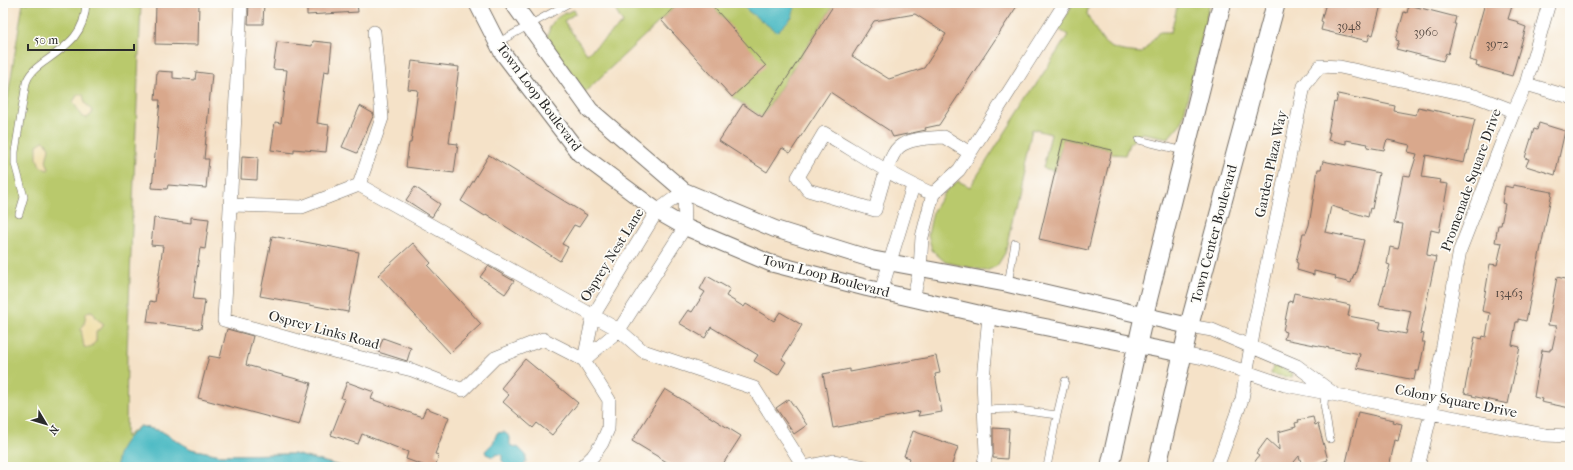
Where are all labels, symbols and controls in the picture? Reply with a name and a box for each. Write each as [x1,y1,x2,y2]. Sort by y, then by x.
house number: 3948 [1337,19,1361,33]
house number: 3960 [1414,25,1438,39]
scale bar [28,26,134,52]
text: 50 m [34,33,58,47]
house number: 3972 [1485,37,1509,51]
street label: Town Loop Boulevard [493,40,585,155]
street label: Promenade Square Drive [1437,106,1505,254]
street label: Garden Plaza Way [1251,108,1291,219]
street label: Town Center Boulevard [1187,162,1241,305]
street label: Osprey Nest Lane [576,205,648,305]
street label: Town Loop Boulevard [760,251,892,301]
house number: 13463 [1495,286,1523,300]
street label: Osprey Links Road [267,307,382,353]
street label: Colony Square Drive [1393,381,1519,421]
north arrow [26,404,66,444]
text: N [45,423,61,438]

